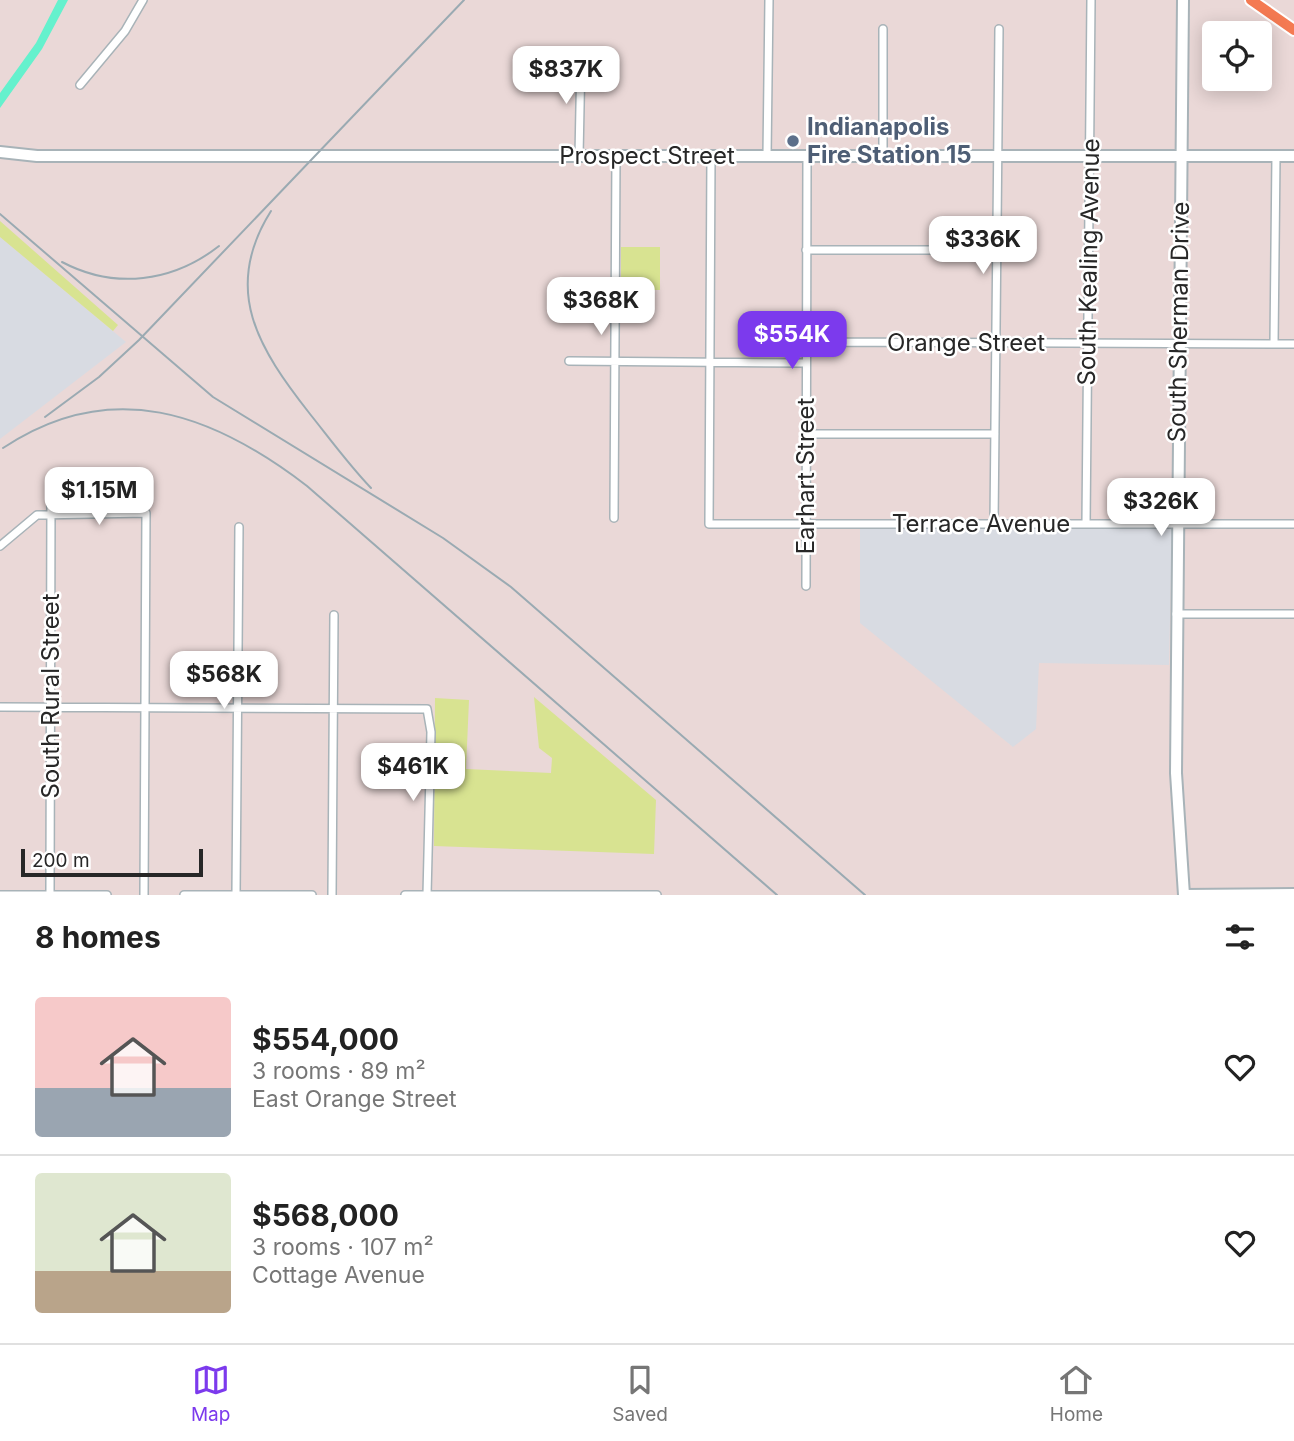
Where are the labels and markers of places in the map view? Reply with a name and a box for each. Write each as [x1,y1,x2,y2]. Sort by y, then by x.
pin: $837K [517,46,615,106]
place label: Indianapolis Fire Station 15 [807,112,972,169]
marker: Indianapolis Fire Station 15 [785,133,801,149]
pin: $336K [934,216,1032,276]
pin: $368K [552,278,650,337]
pin: $554K [743,312,841,371]
pin: $1.15M [42,468,156,527]
pin: $326K [1112,478,1210,538]
pin: $568K [175,652,273,711]
pin: $461K [364,744,462,803]

